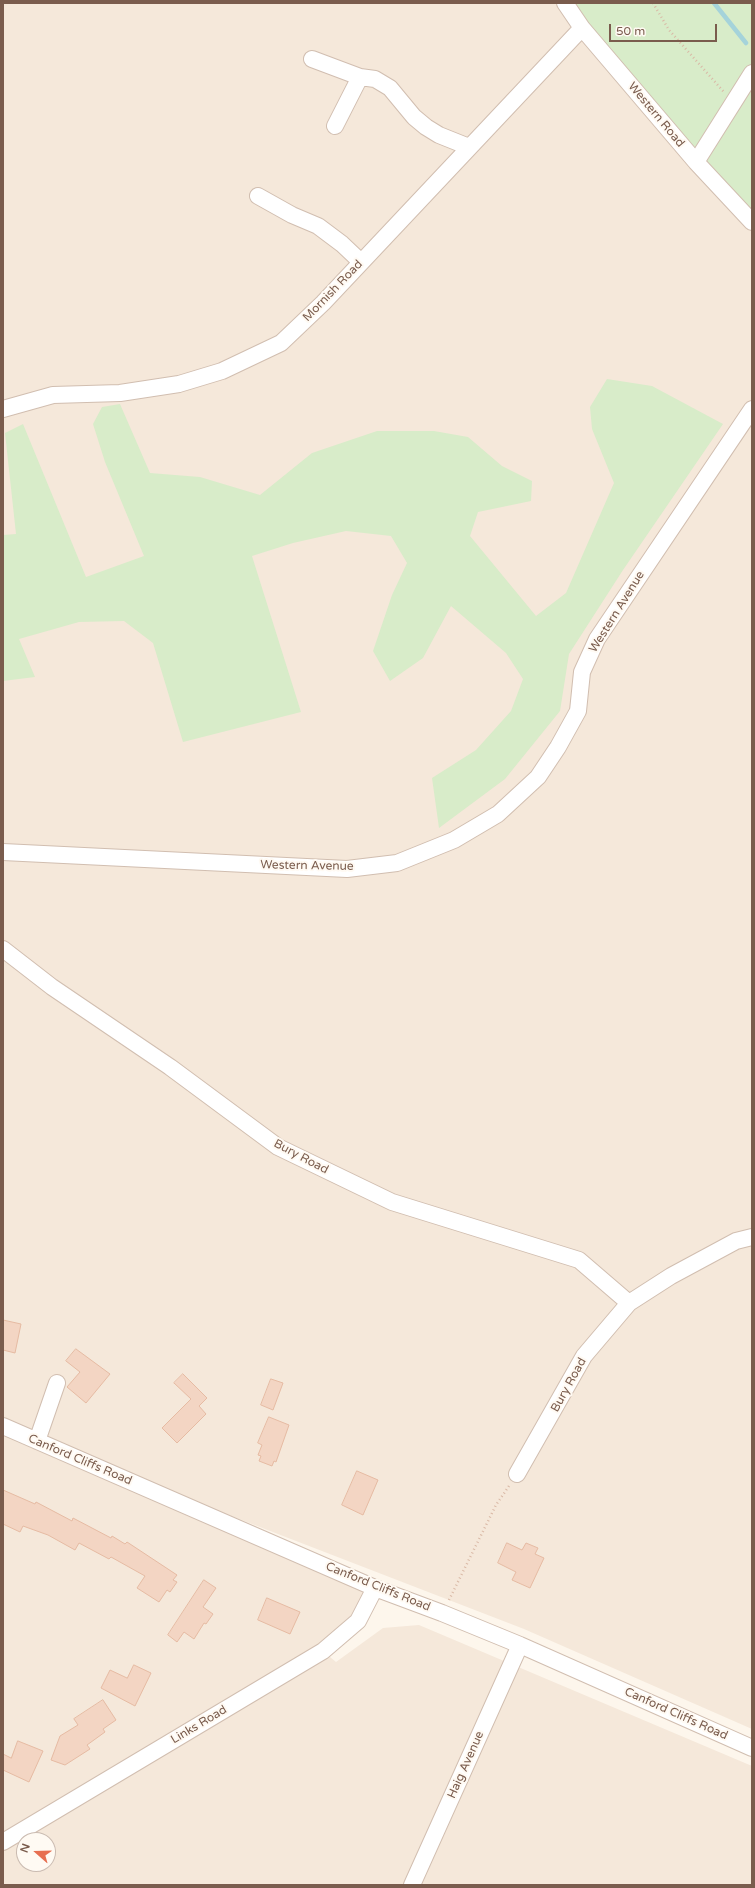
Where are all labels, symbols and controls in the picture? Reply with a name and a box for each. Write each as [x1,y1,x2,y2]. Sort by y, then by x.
scale bar [611,16,719,42]
text: 50 m [616,24,645,38]
street label: Western Road [625,80,687,150]
street label: Mornish Road [300,257,366,325]
street label: Western Avenue [586,569,648,655]
street label: Western Avenue [260,858,354,874]
street label: Bury Road [271,1137,331,1177]
street label: Bury Road [548,1355,590,1415]
street label: Canford Cliffs Road [26,1432,134,1488]
street label: Canford Cliffs Road [324,1559,432,1615]
street label: Canford Cliffs Road [622,1685,730,1743]
street label: Links Road [168,1703,230,1747]
street label: Haig Avenue [445,1729,487,1801]
north arrow [16,1832,56,1872]
text: N [18,1842,33,1854]

